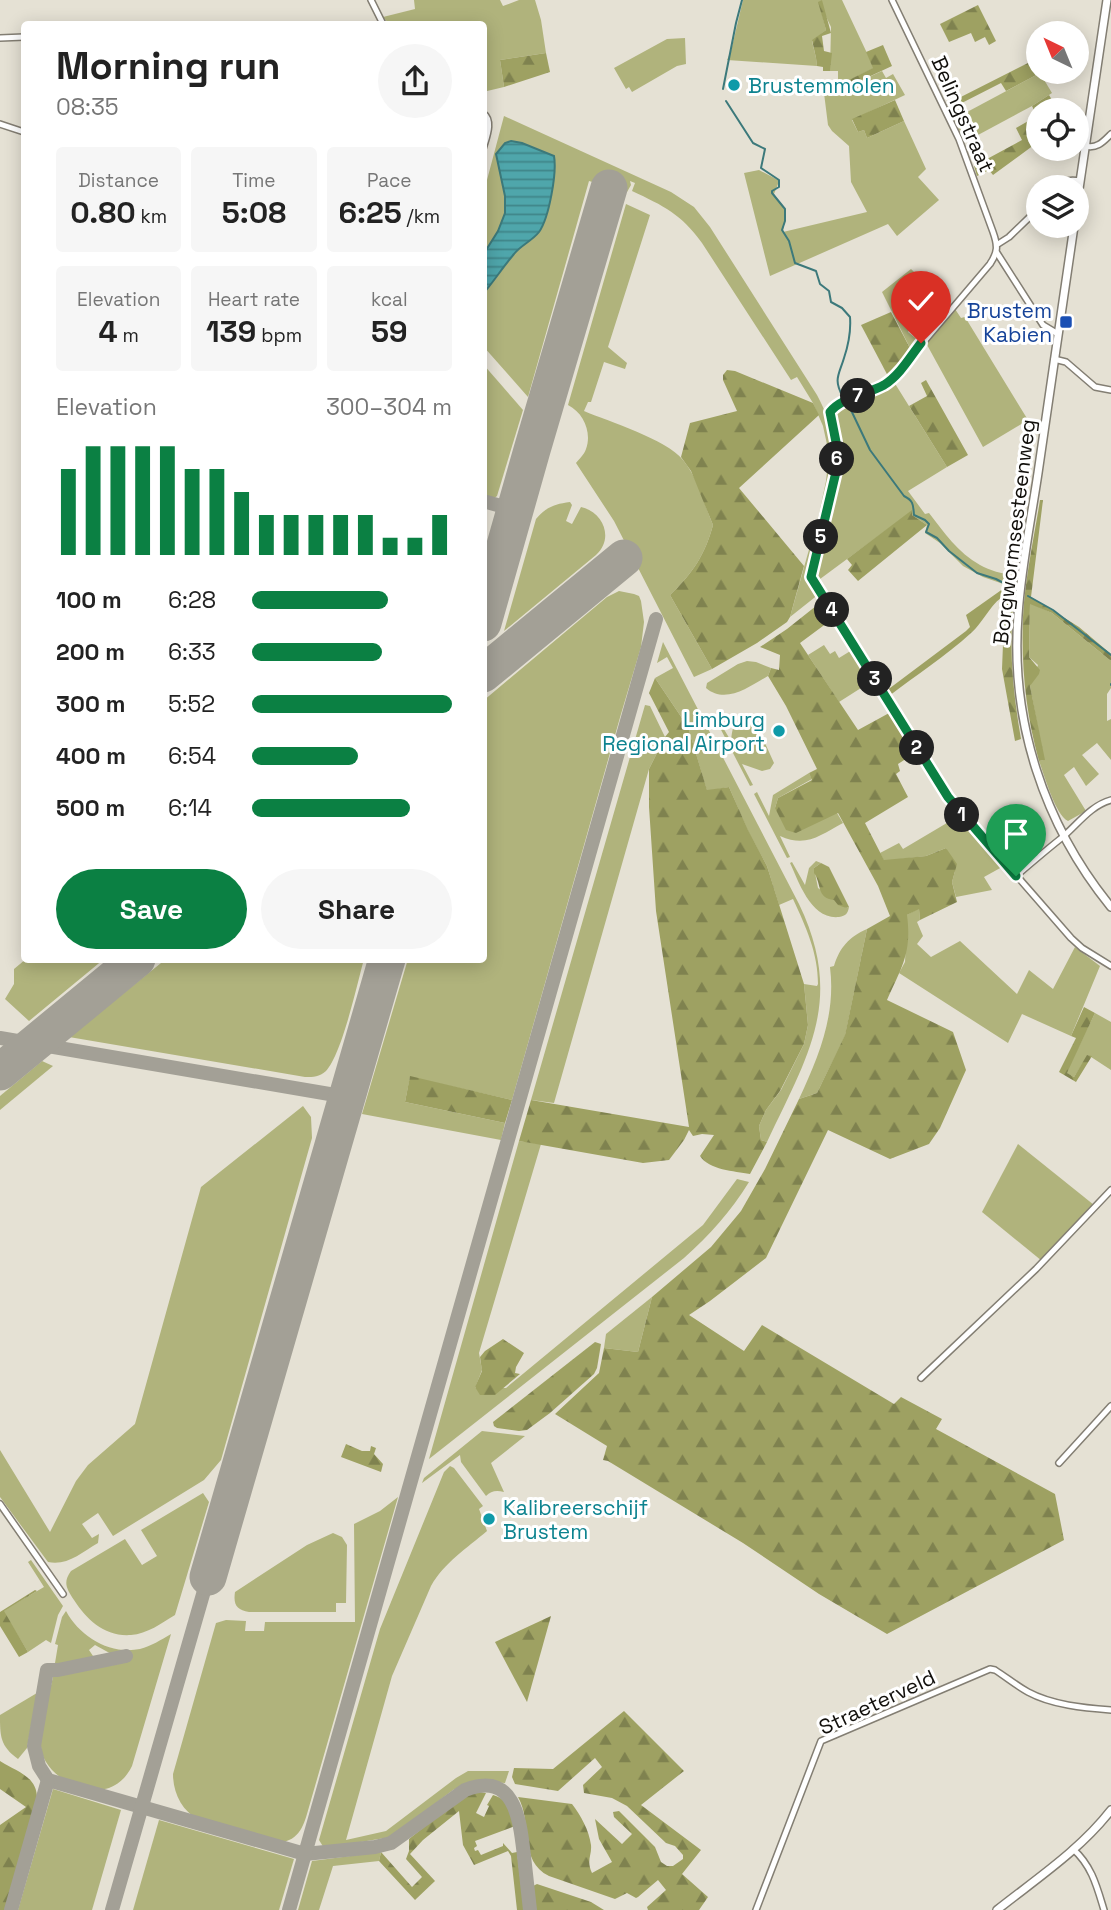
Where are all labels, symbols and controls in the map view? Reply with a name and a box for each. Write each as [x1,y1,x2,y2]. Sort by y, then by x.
north arrow [1026,21,1088,84]
map controls [1026,21,1089,238]
text: Morning run [56,42,281,90]
button: share [378,44,452,118]
street label: Belingstraat [925,52,1001,176]
place label: Brustemmolen [748,72,895,99]
marker: Brustemmolen [726,77,742,93]
text: 08:35 [56,92,119,122]
button: locate [1026,98,1089,161]
text: Distance [78,168,159,193]
text: Time [232,168,276,193]
text: Pace [367,168,412,193]
button: layers [1026,175,1089,238]
text: 0.80 [70,193,136,232]
text: 5:08 [222,193,286,232]
text: 6:25 [338,193,402,232]
text: km [136,204,167,229]
text: /km [402,204,440,229]
pin [891,271,951,343]
icon: check [902,282,940,320]
text: Elevation [77,287,160,312]
text: Heart rate [208,287,300,312]
text: kcal [371,287,408,312]
place label: Brustem Kabien [967,297,1052,348]
text: 4 [99,312,118,351]
text: 139 [206,312,256,351]
text: 59 [371,312,408,351]
marker: Brustem Kabien [1058,314,1074,330]
text: m [118,323,139,348]
text: bpm [256,323,302,348]
pin: 7 [840,378,876,414]
text: 7 [852,383,863,408]
text: Elevation [56,392,157,422]
text: 300–304 m [326,392,452,422]
street label: Borgwormsesteenweg [987,418,1041,646]
pin: 6 [820,442,854,476]
text: 6 [831,446,842,471]
pin: 5 [804,520,838,554]
text: 5 [815,524,826,549]
text: 100 m [56,585,122,615]
text: 6:28 [168,585,216,615]
pin: 4 [814,592,850,628]
text: 4 [825,597,838,622]
text: 200 m [56,637,125,667]
text: 6:33 [168,637,216,667]
pin: 3 [858,662,892,696]
text: 3 [869,666,880,691]
text: 300 m [56,689,125,719]
text: 5:52 [168,689,215,719]
place label: Limburg Regional Airport [602,706,765,757]
marker: Limburg Regional Airport [771,723,787,739]
pin: 2 [900,730,934,766]
text: 2 [911,735,922,760]
text: 400 m [56,741,126,771]
text: 6:54 [168,741,216,771]
text: 500 m [56,793,125,823]
text: 6:14 [168,793,212,823]
pin: 1 [944,798,979,832]
text: 1 [957,802,966,827]
pin [986,804,1046,876]
icon: arrive [997,815,1035,853]
button: Save [56,869,247,949]
button: Share [261,869,452,949]
place label: Kalibreerschijf Brustem [503,1494,648,1545]
marker: Kalibreerschijf Brustem [481,1511,497,1527]
street label: Straeterveld [814,1663,940,1741]

